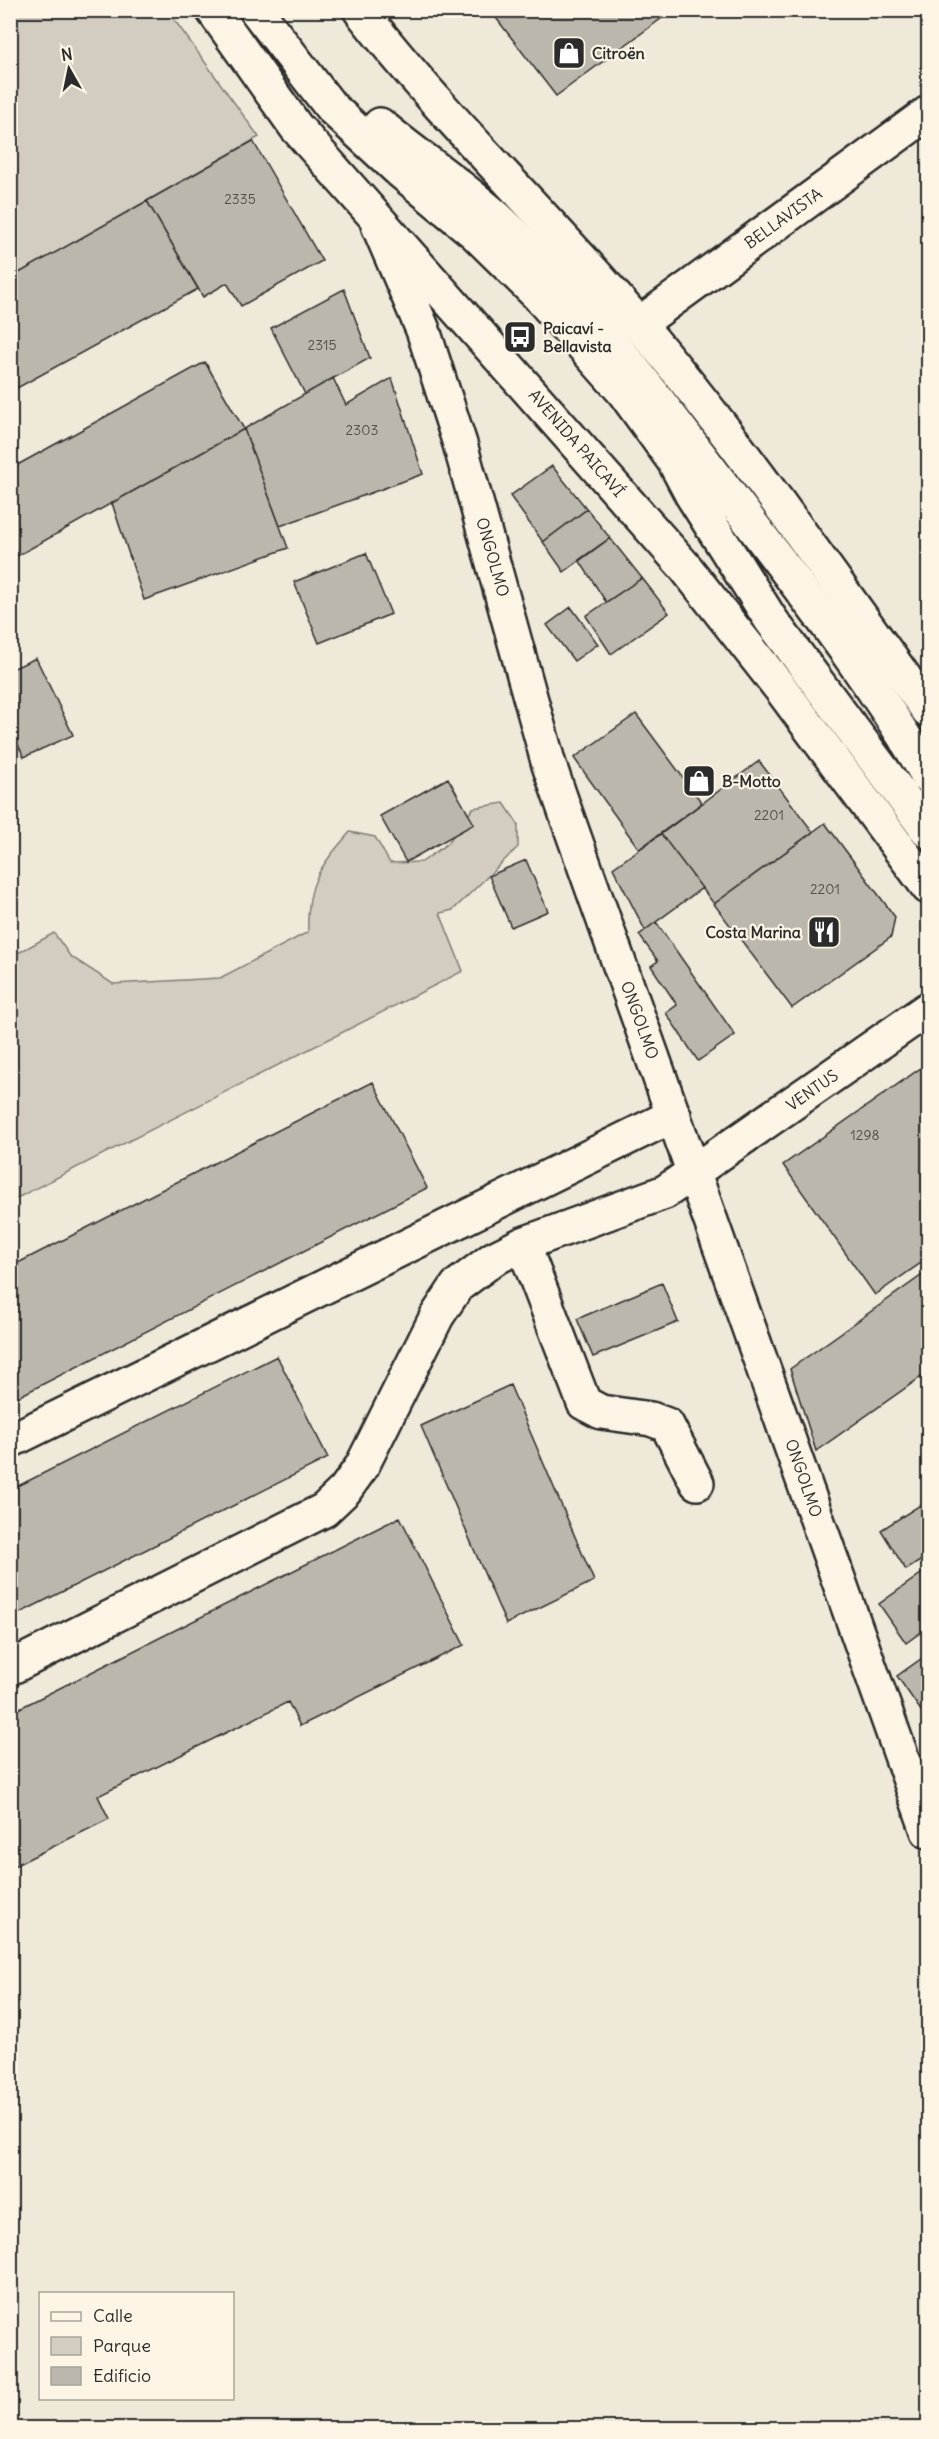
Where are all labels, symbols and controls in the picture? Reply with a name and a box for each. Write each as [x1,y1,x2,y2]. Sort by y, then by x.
shop icon: Citroën [551,35,587,71]
north arrow [39,39,99,99]
text: N [60,43,74,65]
place label: Citroën [592,43,645,63]
street label: BELLAVISTA [740,183,826,253]
house number: 2335 [224,190,256,208]
place label: Paicaví - Bellavista [543,318,612,356]
bus stop icon: Paicaví - Bellavista [502,319,538,355]
house number: 2315 [307,336,337,354]
street label: AVENIDA PAICAVÍ [525,385,629,501]
house number: 2303 [346,421,378,439]
street label: ONGOLMO [472,515,514,599]
shop icon: B-Motto [681,763,717,799]
place label: B-Motto [722,771,781,791]
house number: 2201 [754,806,784,824]
house number: 2201 [810,880,840,898]
restaurant icon: Costa Marina [806,914,842,950]
place label: Costa Marina [706,922,801,942]
street label: ONGOLMO [617,978,663,1062]
street label: VENTUS [782,1065,842,1115]
house number: 1298 [850,1126,880,1144]
street label: ONGOLMO [781,1436,827,1520]
legend [39,2292,234,2400]
text: Calle [93,2304,133,2327]
text: Parque [93,2334,151,2357]
text: Edificio [93,2364,151,2387]

